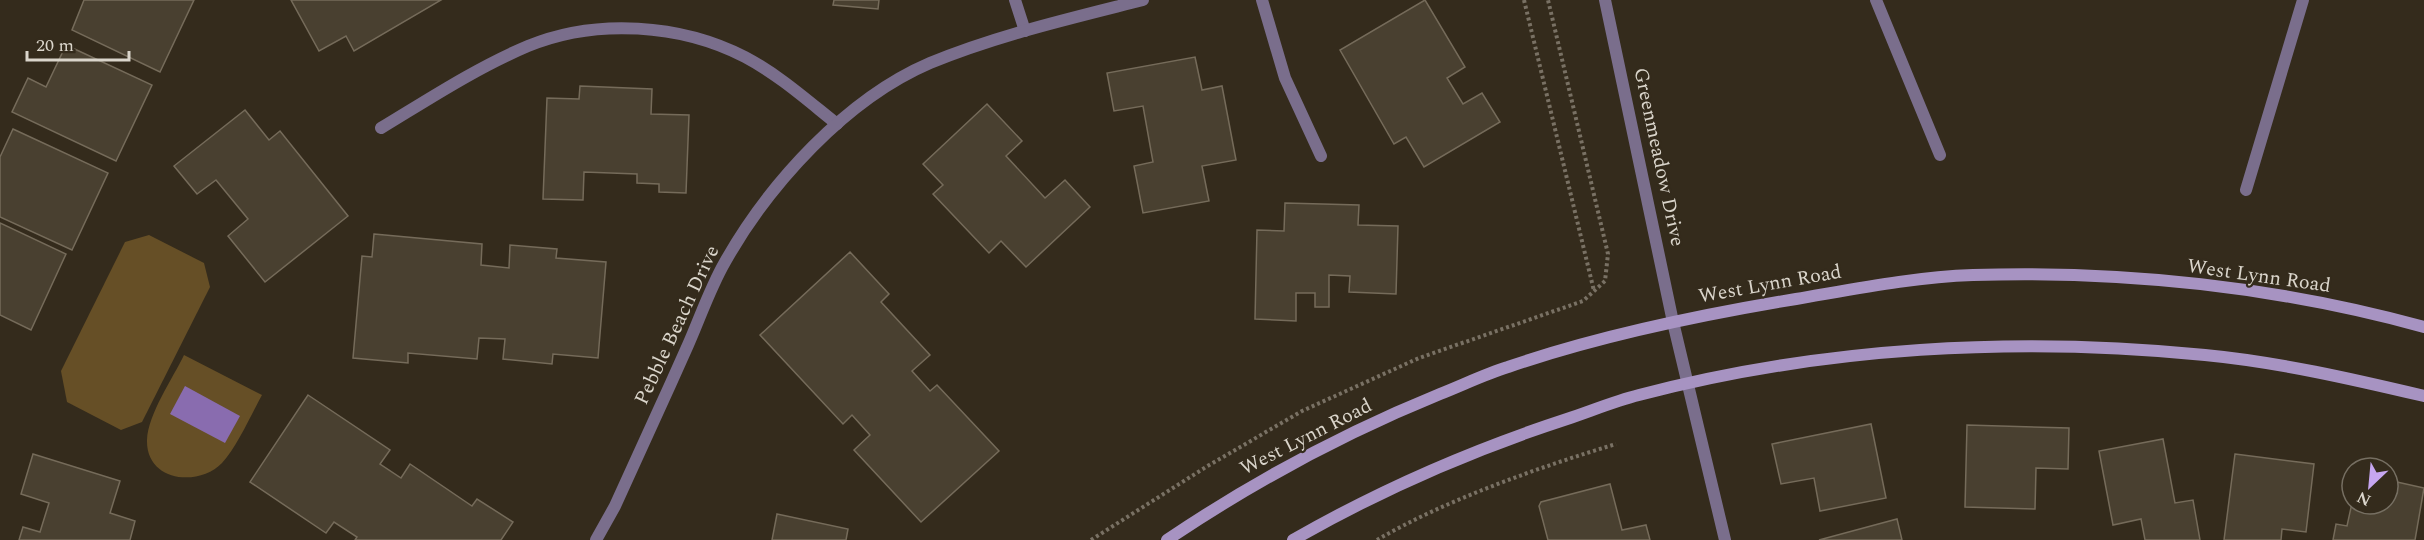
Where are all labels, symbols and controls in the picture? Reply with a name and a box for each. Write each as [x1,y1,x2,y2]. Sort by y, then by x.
scale bar [27,24,129,62]
text: 20 m [36,32,74,59]
street label: Greenmeadow Drive [1625,65,1693,249]
street label: Pebble Beach Drive [627,240,727,410]
street label: West Lynn Road [2185,251,2333,301]
street label: West Lynn Road [1696,257,1844,311]
street label: West Lynn Road [1235,391,1377,483]
north arrow [2340,456,2400,516]
text: N [2353,485,2375,512]

